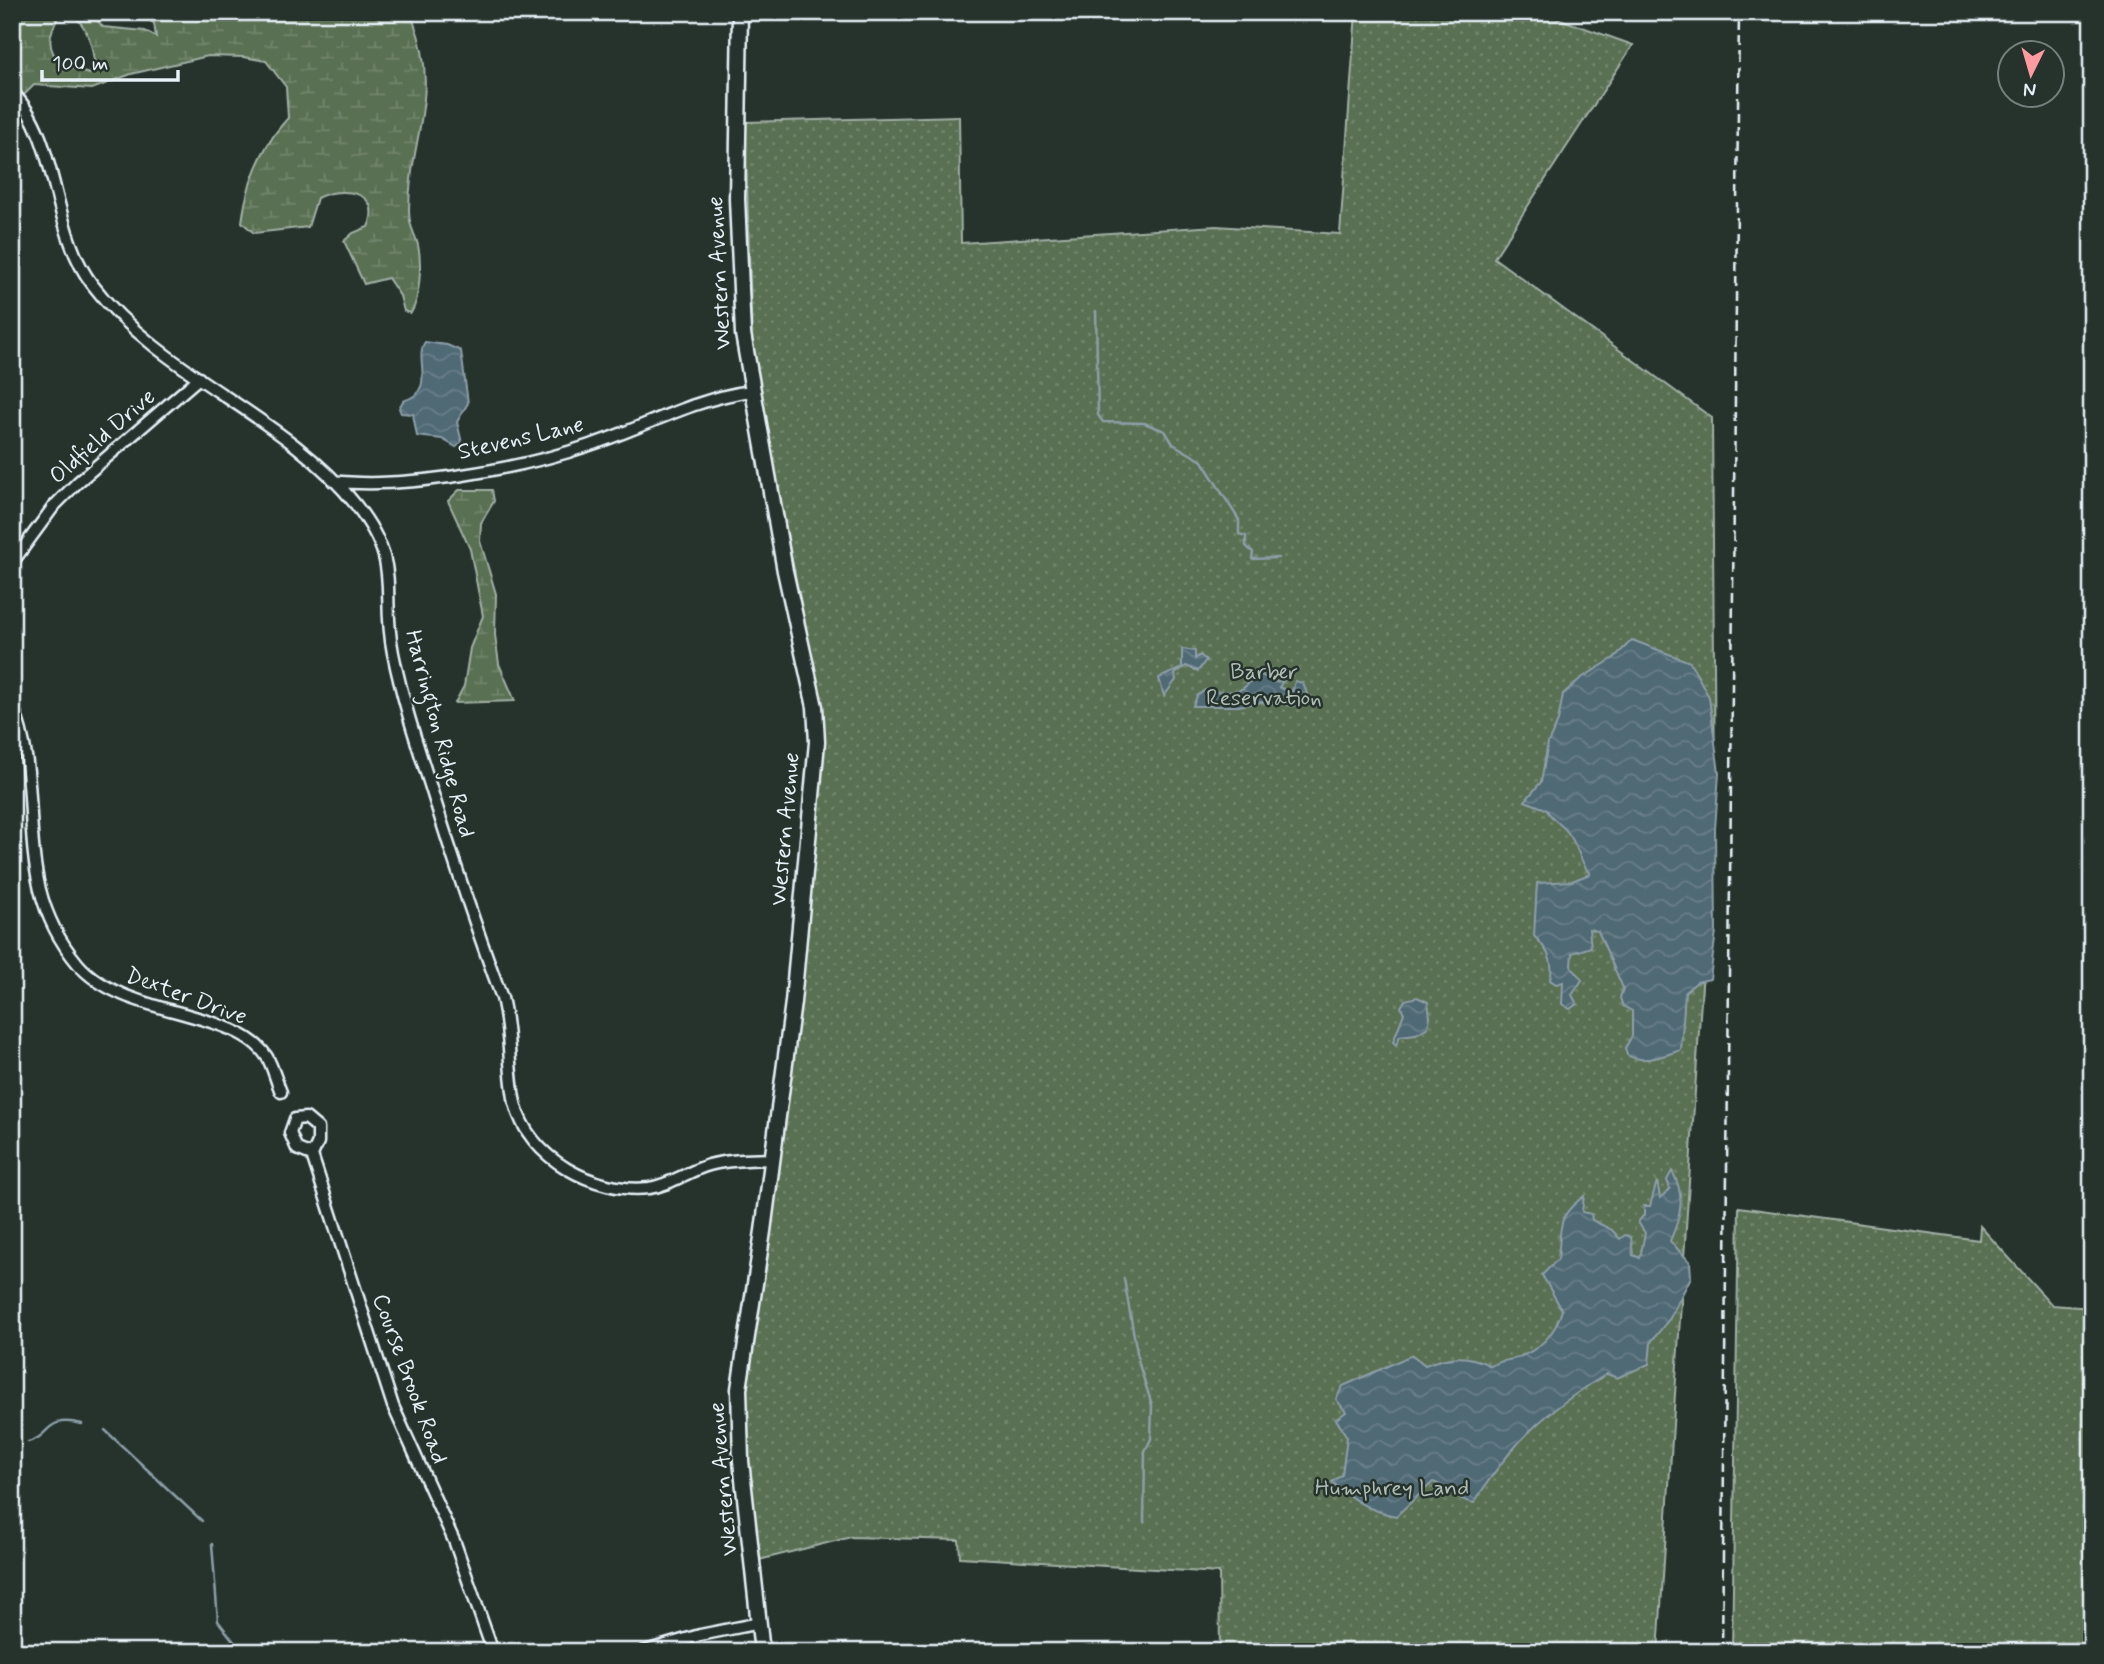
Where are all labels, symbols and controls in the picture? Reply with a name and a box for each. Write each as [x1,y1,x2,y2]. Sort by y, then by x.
scale bar [42,38,178,82]
north arrow [1996,38,2066,108]
text: 100 m [52,50,108,78]
text: N [2022,76,2037,102]
street label: Western Avenue [701,195,739,351]
street label: Oldfield Drive [44,383,162,491]
street label: Stevens Lane [455,410,587,468]
street label: Harrington Ridge Road [395,627,481,842]
park label: Barber Reservation [1206,658,1322,714]
street label: Western Avenue [764,751,808,907]
street label: Dexter Drive [121,961,251,1033]
street label: Course Brook Road [364,1290,454,1468]
street label: Western Avenue [702,1401,746,1557]
park label: Humphrey Land [1315,1474,1469,1504]

